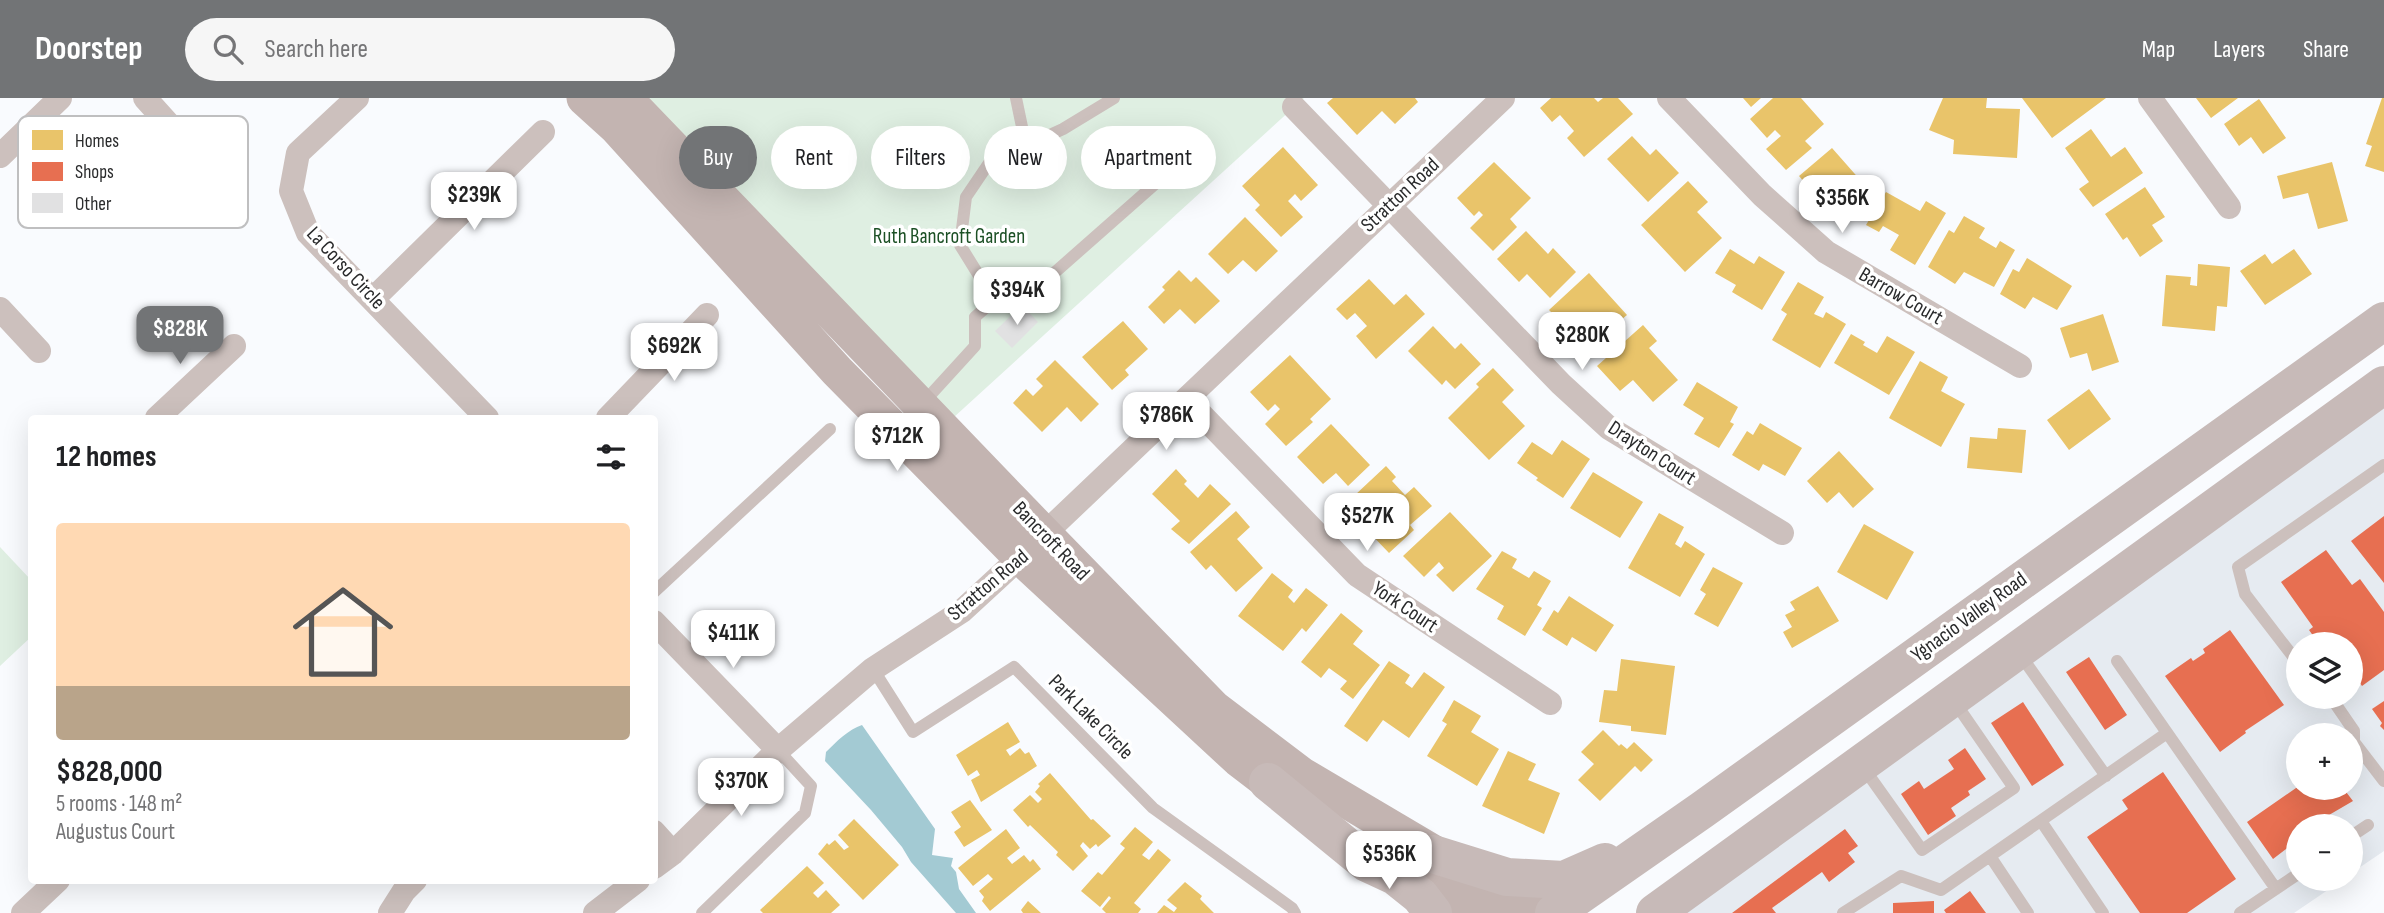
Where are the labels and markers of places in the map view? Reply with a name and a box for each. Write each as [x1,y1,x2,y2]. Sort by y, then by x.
pin: $239K [425,172,523,232]
pin: $356K [1793,176,1891,235]
pin: $394K [968,268,1066,327]
pin: $828K [131,306,229,366]
pin: $280K [1533,313,1631,372]
pin: $692K [625,324,723,383]
pin: $786K [1117,392,1215,452]
pin: $712K [848,414,946,473]
pin: $527K [1318,494,1416,553]
pin: $411K [684,610,782,670]
pin: $370K [692,758,790,818]
pin: $536K [1340,832,1438,891]

